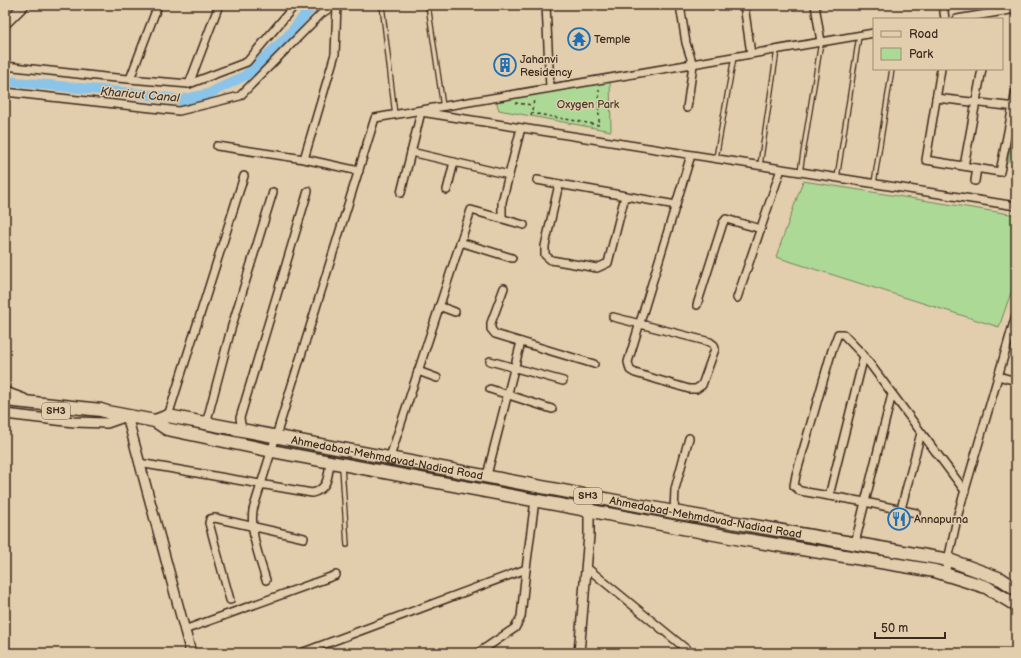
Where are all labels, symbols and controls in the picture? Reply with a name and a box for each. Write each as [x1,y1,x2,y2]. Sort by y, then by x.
legend [873,18,1003,70]
temple icon: Temple [566,26,592,52]
text: Road [909,27,938,42]
place label: Temple [594,33,631,46]
text: Park [909,47,933,62]
building icon: Jahanvi Residency [492,52,518,78]
place label: Jahanvi Residency [520,53,572,79]
water label: Kharicut Canal [100,84,182,106]
park label: Oxygen Park [557,98,620,111]
road number: SH3 [42,403,70,419]
street label: Ahmedabad-Mehmdavad-Nadiad Road [290,433,484,482]
road number: SH3 [574,488,602,504]
street label: Ahmedabad-Mehmdavad-Nadiad Road [609,493,803,541]
restaurant icon: Annapurna [886,506,912,532]
place label: Annapurna [914,513,968,526]
scale bar [875,614,945,640]
text: 50 m [881,621,908,636]

